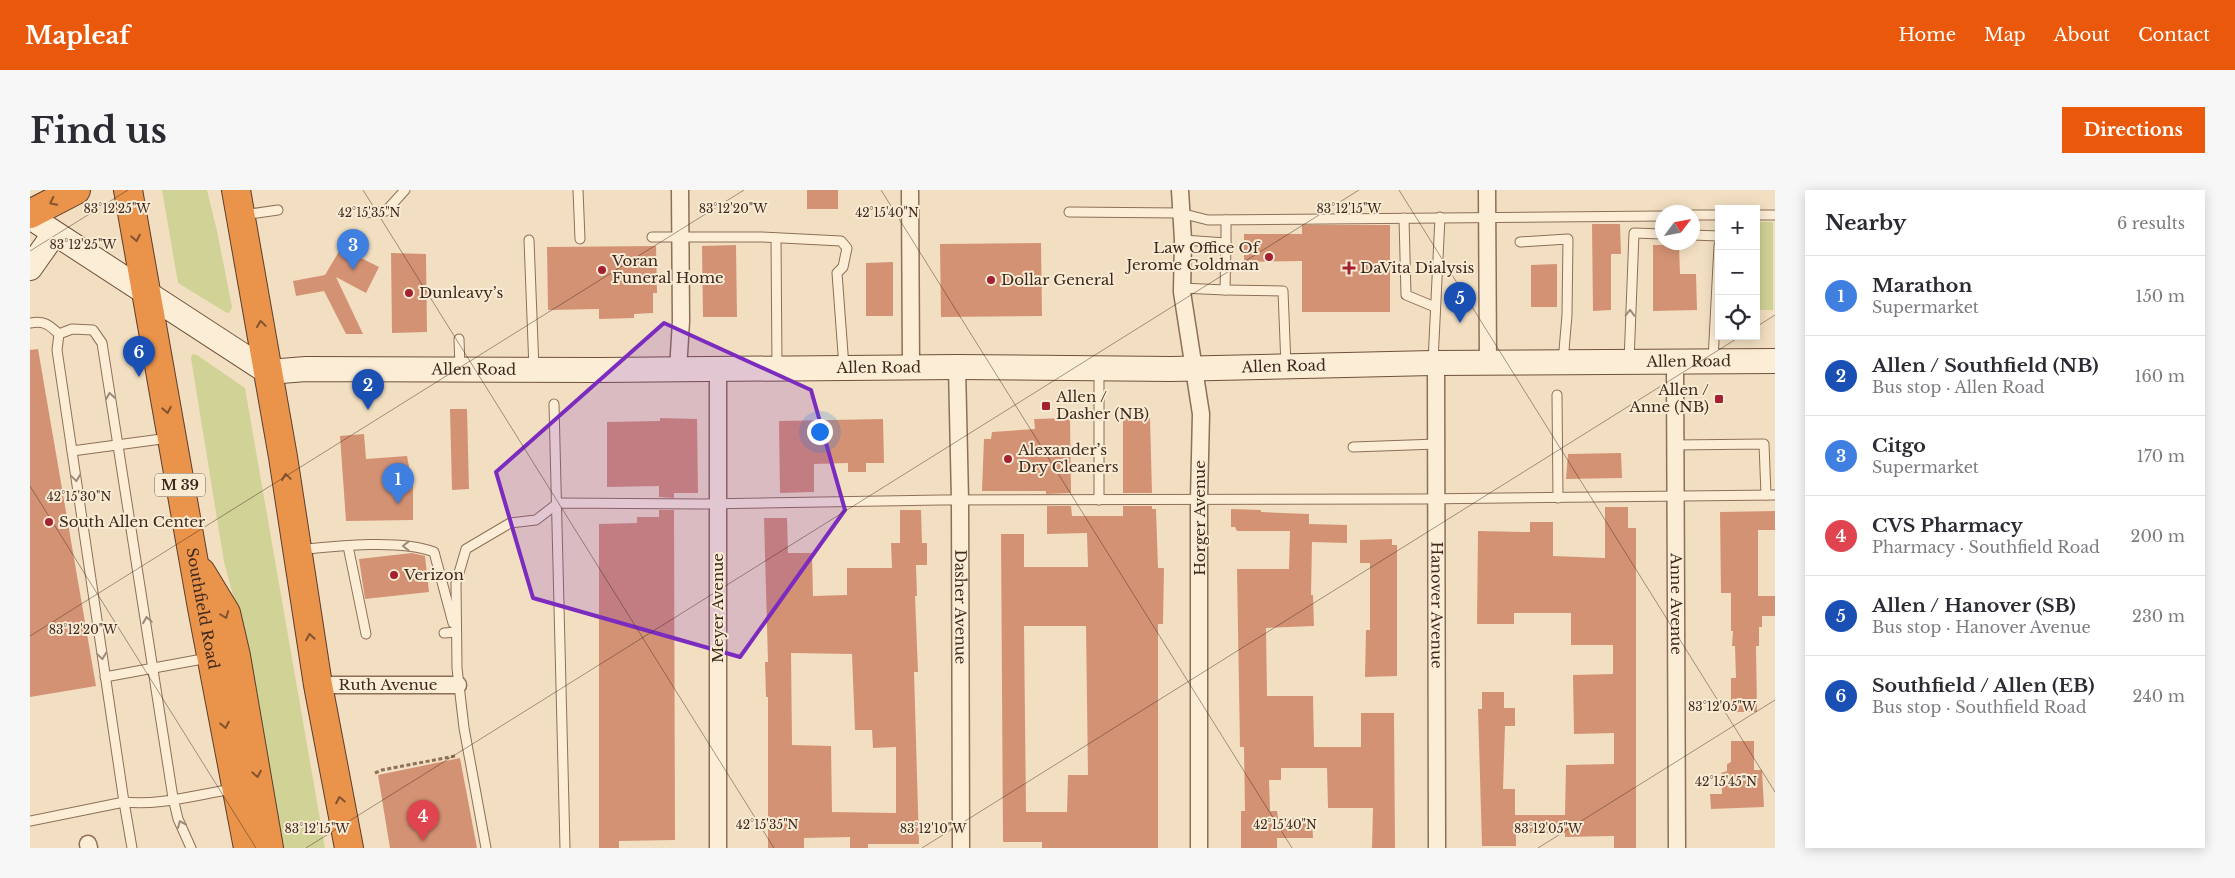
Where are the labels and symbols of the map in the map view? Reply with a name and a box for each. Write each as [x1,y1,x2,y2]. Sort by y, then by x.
one-way arrow [50,196,59,206]
text: 83°12'25"W [84,201,151,216]
text: 83°12'20"W [699,201,768,216]
text: 83°12'15"W [1317,201,1382,216]
text: 42°15'35"N [338,205,401,220]
text: 42°15'40"N [855,205,919,220]
north arrow [1655,205,1700,250]
pin: 3 [337,229,369,270]
one-way arrow [131,234,141,242]
text: 83°12'25"W [50,237,117,252]
place label: Law Office Of Jerome Goldman [1124,238,1261,274]
place label: Voran Funeral Home [611,251,724,287]
marker: Law Office Of Jerome Goldman [1263,251,1275,263]
place label: DaVita Dialysis [1360,258,1475,277]
marker: DaVita Dialysis [1342,261,1356,275]
marker: Voran Funeral Home [596,264,608,276]
place label: Dollar General [1001,270,1114,289]
marker: Dollar General [985,274,997,286]
pin: 5 [1444,282,1476,323]
place label: Dunleavy’s [419,283,503,302]
marker: Dunleavy’s [403,287,415,299]
one-way arrow [1624,309,1635,317]
one-way arrow [256,320,267,328]
pin: 6 [123,336,155,377]
street label: Allen Road [1645,351,1731,371]
street label: Allen Road [1240,355,1326,376]
street label: Allen Road [835,357,921,377]
street label: Allen Road [431,359,516,379]
pin: 2 [352,369,384,410]
place label: Allen / Anne (NB) [1628,380,1709,416]
place label: Allen / Dasher (NB) [1055,387,1149,423]
one-way arrow [105,391,116,399]
marker: Allen / Anne (NB) [1713,393,1725,405]
marker: Allen / Dasher (NB) [1040,400,1052,412]
one-way arrow [161,405,171,414]
your location [807,419,833,445]
place label: Alexander’s Dry Cleaners [1017,440,1119,476]
marker: Alexander’s Dry Cleaners [1002,453,1014,465]
street label: Horger Avenue [1190,460,1209,576]
pin: 1 [382,463,414,504]
one-way arrow [281,472,292,480]
one-way arrow [70,474,80,483]
road number: M 39 [155,474,205,496]
text: 42°15'30"N [47,489,111,504]
place label: South Allen Center [59,512,206,531]
marker: South Allen Center [43,516,55,528]
one-way arrow [401,541,409,551]
street label: Hanover Avenue [1427,541,1447,669]
street label: Southfield Road [182,546,224,671]
street label: Dasher Avenue [951,549,970,664]
street label: Anne Avenue [1667,552,1686,655]
street label: Meyer Avenue [708,553,727,663]
place label: Verizon [403,565,464,584]
marker: Verizon [388,569,400,581]
one-way arrow [219,610,230,619]
one-way arrow [142,616,152,625]
text: 83°12'20"W [49,622,118,637]
one-way arrow [306,633,316,642]
one-way arrow [96,653,107,661]
street label: Ruth Avenue [339,675,437,694]
text: 83°12'05"W [1688,699,1757,714]
one-way arrow [219,720,229,729]
one-way arrow [251,770,261,778]
text: 42°15'45"N [1695,774,1757,789]
one-way arrow [335,796,346,805]
pin: 4 [407,800,439,841]
text: 42°15'35"N [736,817,799,832]
text: 42°15'40"N [1253,817,1317,832]
one-way arrow [176,820,187,829]
text: 83°12'15"W [285,821,350,836]
text: 83°12'10"W [900,821,967,836]
text: 83°12'05"W [1514,821,1583,836]

